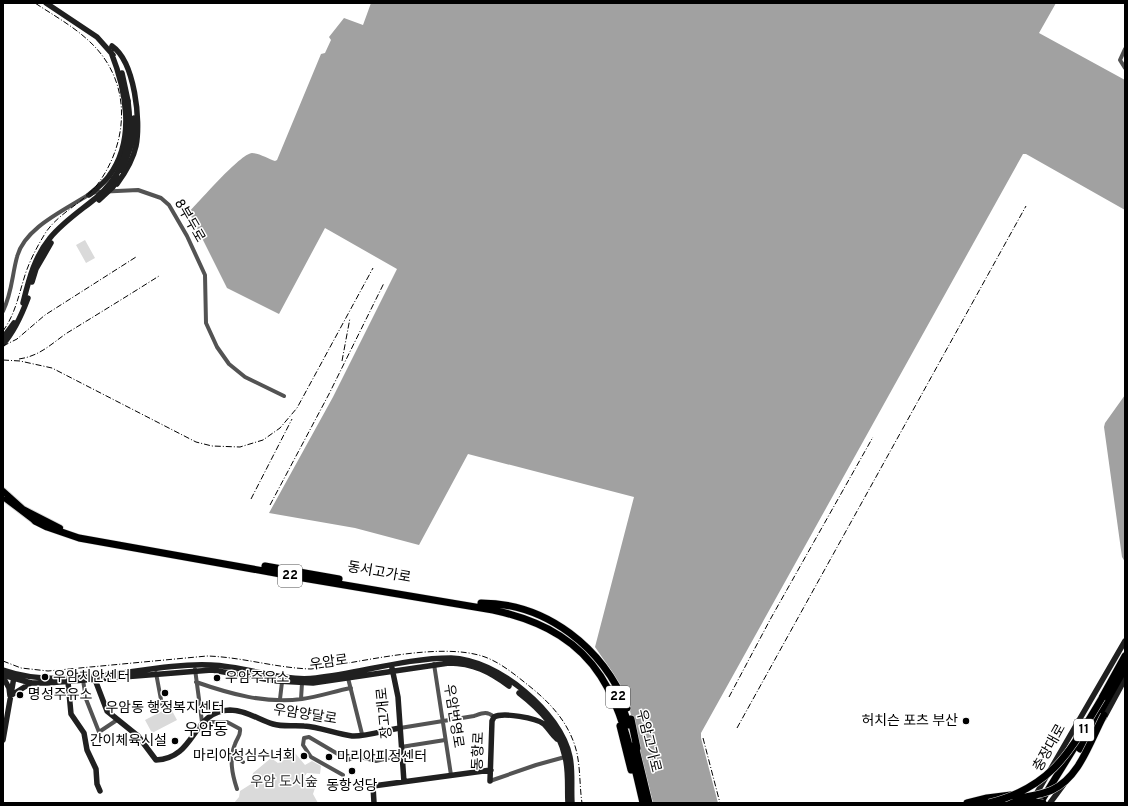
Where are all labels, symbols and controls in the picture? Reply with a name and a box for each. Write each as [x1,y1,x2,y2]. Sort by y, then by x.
street label: 8부두로 [170,196,208,246]
street label: 동서고가로 [346,559,412,587]
road number: 22 [278,565,302,587]
street label: 우암로 [309,652,349,674]
place label: 우암치안센터 [53,669,130,686]
place label: 우암주유소 [225,670,290,687]
marker: 우암치안센터 [40,672,50,682]
marker: 우암주유소 [212,673,222,683]
street label: 우암번영로 [440,683,466,749]
street label: 장고개로 [374,686,396,740]
road number: 22 [606,686,630,708]
place label: 명성주유소 [28,687,93,704]
marker: 우암동 행정복지센터 [160,688,170,698]
marker: 명성주유소 [15,690,25,700]
place label: 우암동 행정복지센터 [105,700,225,717]
street label: 우암양달로 [272,702,338,728]
street label: 우암고가로 [632,708,664,774]
place label: 허치슨 포츠 부산 [861,713,958,730]
marker: 허치슨 포츠 부산 [961,716,971,726]
road number: 11 [1074,719,1094,741]
district label: 우암동 [184,721,228,741]
street label: 충장대로 [1030,721,1070,775]
street label: 동항로 [470,731,488,771]
place label: 간이체육시설 [90,733,167,750]
marker: 간이체육시설 [170,736,180,746]
place label: 마리아성심수녀회 [193,748,296,765]
place label: 마리아피정센터 [337,749,427,766]
marker: 마리아성심수녀회 [299,751,309,761]
marker: 마리아피정센터 [324,752,334,762]
marker: 동항성당 [347,766,357,776]
park label: 우암 도시숲 [250,774,318,791]
place label: 동항성당 [326,778,378,795]

